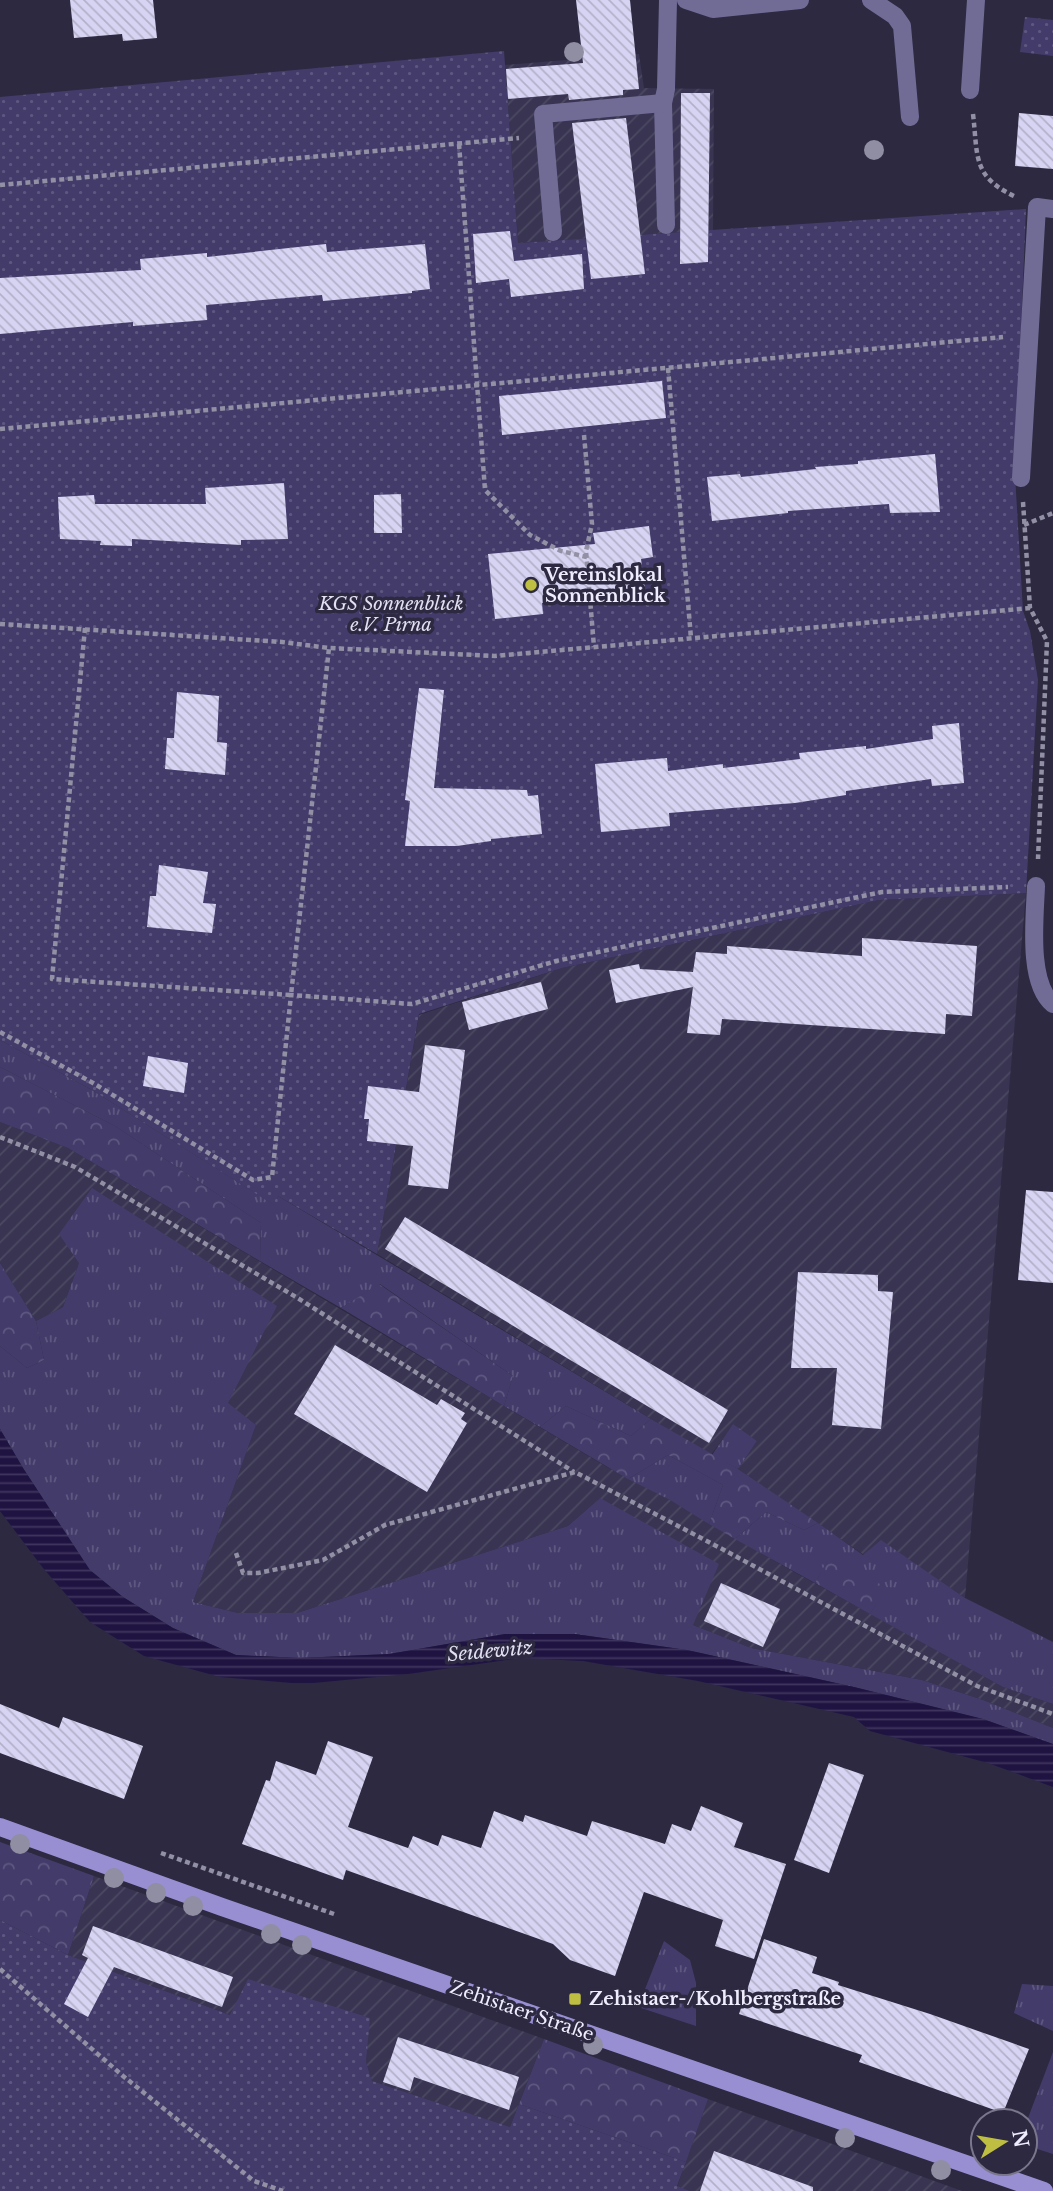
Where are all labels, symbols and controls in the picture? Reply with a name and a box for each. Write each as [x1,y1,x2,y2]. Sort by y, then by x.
place label: Vereinslokal Sonnenblick [544,564,667,607]
marker: Vereinslokal Sonnenblick [523,577,539,593]
park label: KGS Sonnenblick e.V. Pirna [318,593,463,636]
water label: Seidewitz [446,1636,534,1666]
street label: Zehistaer Straße [447,1976,597,2046]
place label: Zehistaer-/Kohlbergstraße [589,1988,841,2010]
marker: Zehistaer-/Kohlbergstraße [567,1991,583,2007]
north arrow [969,2107,1039,2177]
text: N [1007,2128,1033,2150]

